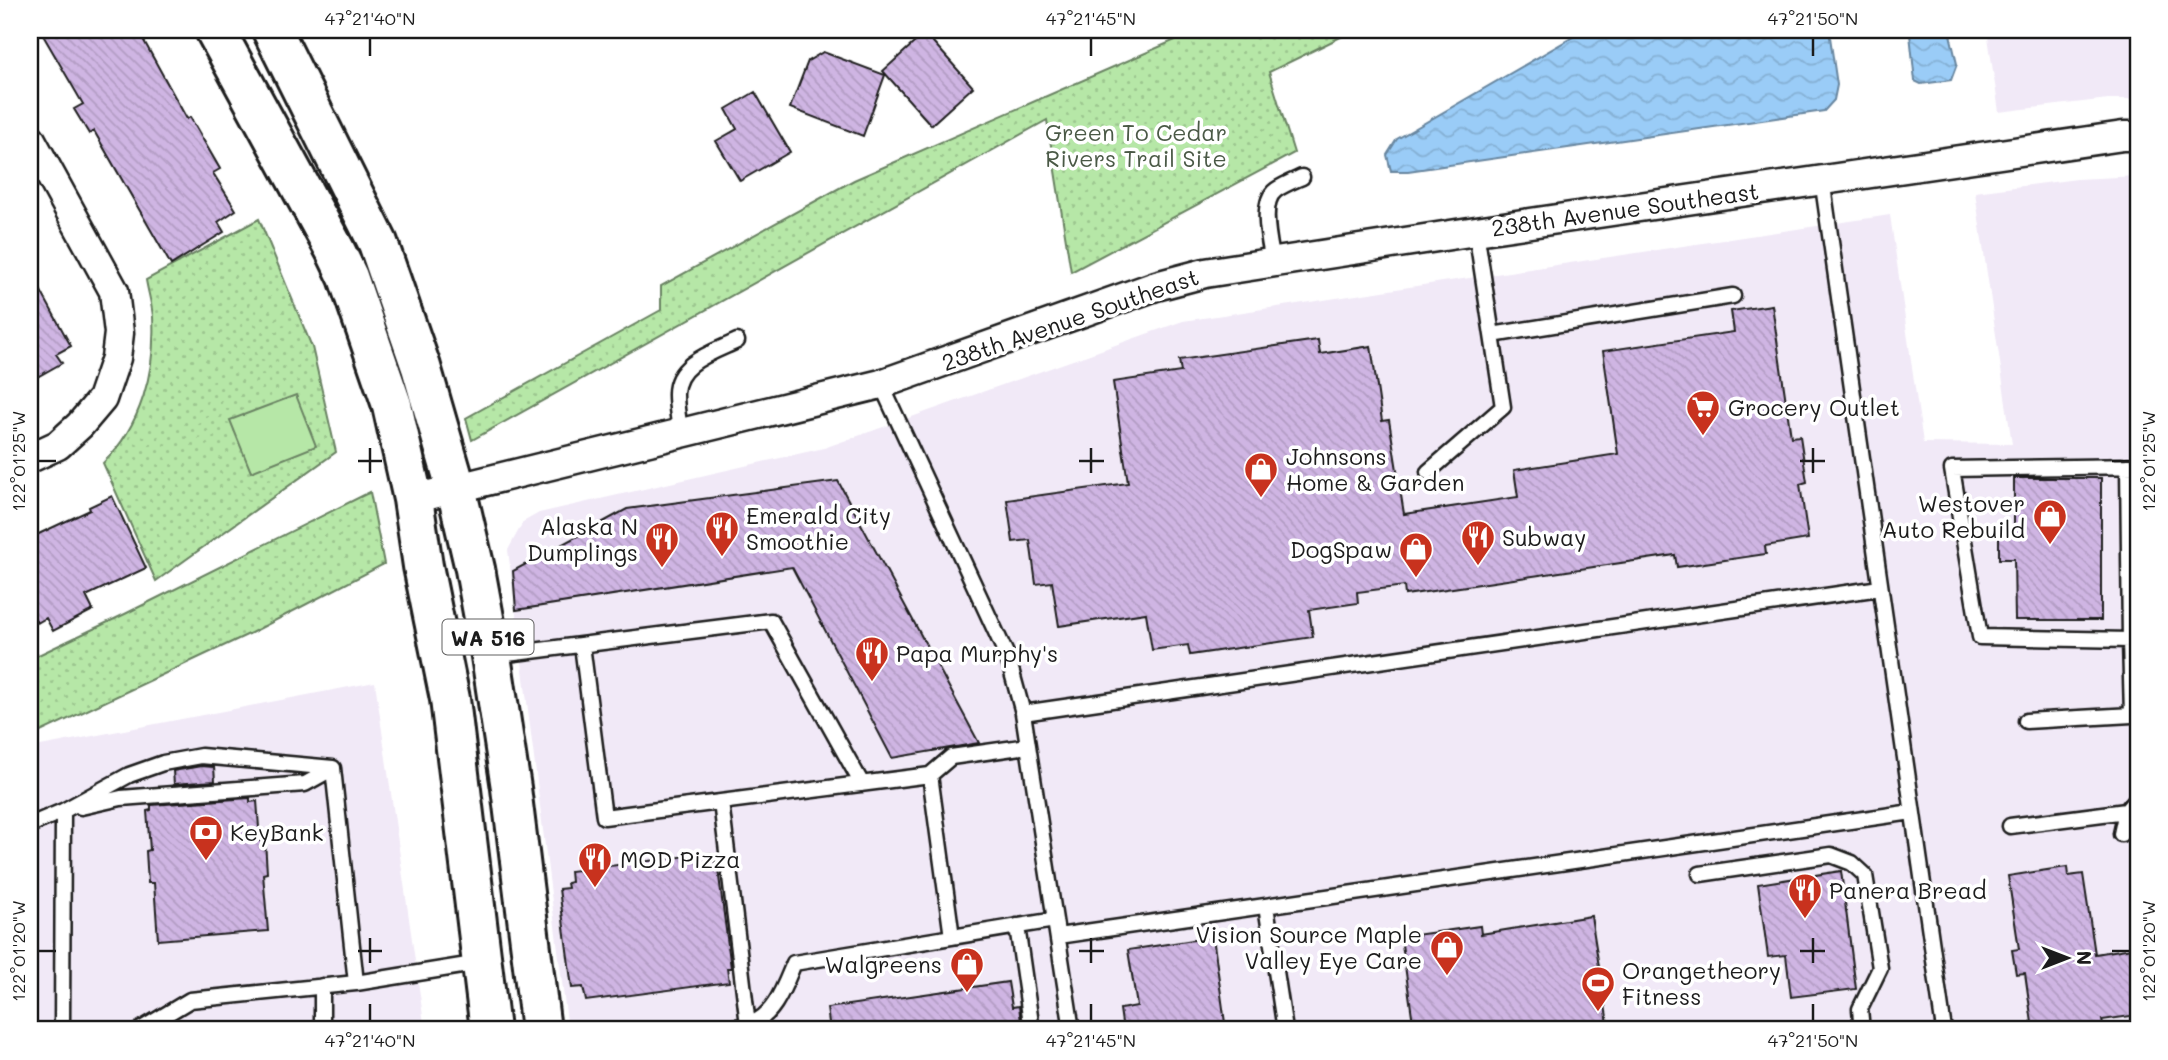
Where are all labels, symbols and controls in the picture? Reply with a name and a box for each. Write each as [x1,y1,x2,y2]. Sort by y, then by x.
text: 47°21'40"N [325,6,415,30]
text: 47°21'45"N [1046,6,1136,30]
text: 47°21'50"N [1768,6,1858,30]
park label: Green To Cedar Rivers Trail Site [1045,117,1227,173]
street label: 238th Avenue Southeast [1489,175,1761,243]
street label: 238th Avenue Southeast [938,261,1202,377]
supermarket icon: Grocery Outlet [1684,388,1722,437]
place label: Grocery Outlet [1728,392,1900,422]
text: 122°01'25"W [6,411,30,511]
text: 122°01'25"W [2136,411,2160,511]
place label: Johnsons Home & Garden [1286,441,1464,497]
shop icon: Johnsons Home & Garden [1242,450,1280,499]
place label: Westover Auto Rebuild [1882,488,2025,544]
shop icon: Westover Auto Rebuild [2031,497,2069,546]
place label: Emerald City Smoothie [746,500,891,556]
restaurant icon: Emerald City Smoothie [703,509,741,558]
place label: Alaska N Dumplings [527,511,638,567]
restaurant icon: Subway [1459,518,1497,567]
restaurant icon: Alaska N Dumplings [643,520,681,569]
place label: Subway [1502,522,1586,552]
shop icon: DogSpaw [1397,530,1435,579]
place label: DogSpaw [1290,534,1392,564]
road number: WA 516 [442,620,534,654]
restaurant icon: Papa Murphy's [853,634,891,683]
place label: Papa Murphy's [896,638,1058,668]
bank icon: KeyBank [187,813,225,862]
place label: KeyBank [230,817,324,847]
restaurant icon: MOD Pizza [576,840,614,889]
place label: MOD Pizza [620,844,741,874]
restaurant icon: Panera Bread [1786,871,1824,920]
place label: Panera Bread [1829,875,1987,905]
text: 122°01'20"W [6,900,30,1002]
text: 122°01'20"W [2136,900,2160,1002]
place label: Vision Source Maple Valley Eye Care [1196,919,1422,975]
north arrow [2032,923,2102,993]
shop icon: Vision Source Maple Valley Eye Care [1428,928,1466,977]
shop icon: Walgreens [948,945,986,994]
place label: Walgreens [824,949,942,979]
text: N [2072,951,2097,965]
place label: Orangetheory Fitness [1622,955,1781,1011]
sports icon: Orangetheory Fitness [1579,964,1617,1013]
text: 47°21'40"N [325,1028,415,1052]
text: 47°21'45"N [1046,1028,1136,1052]
text: 47°21'50"N [1768,1028,1858,1052]

